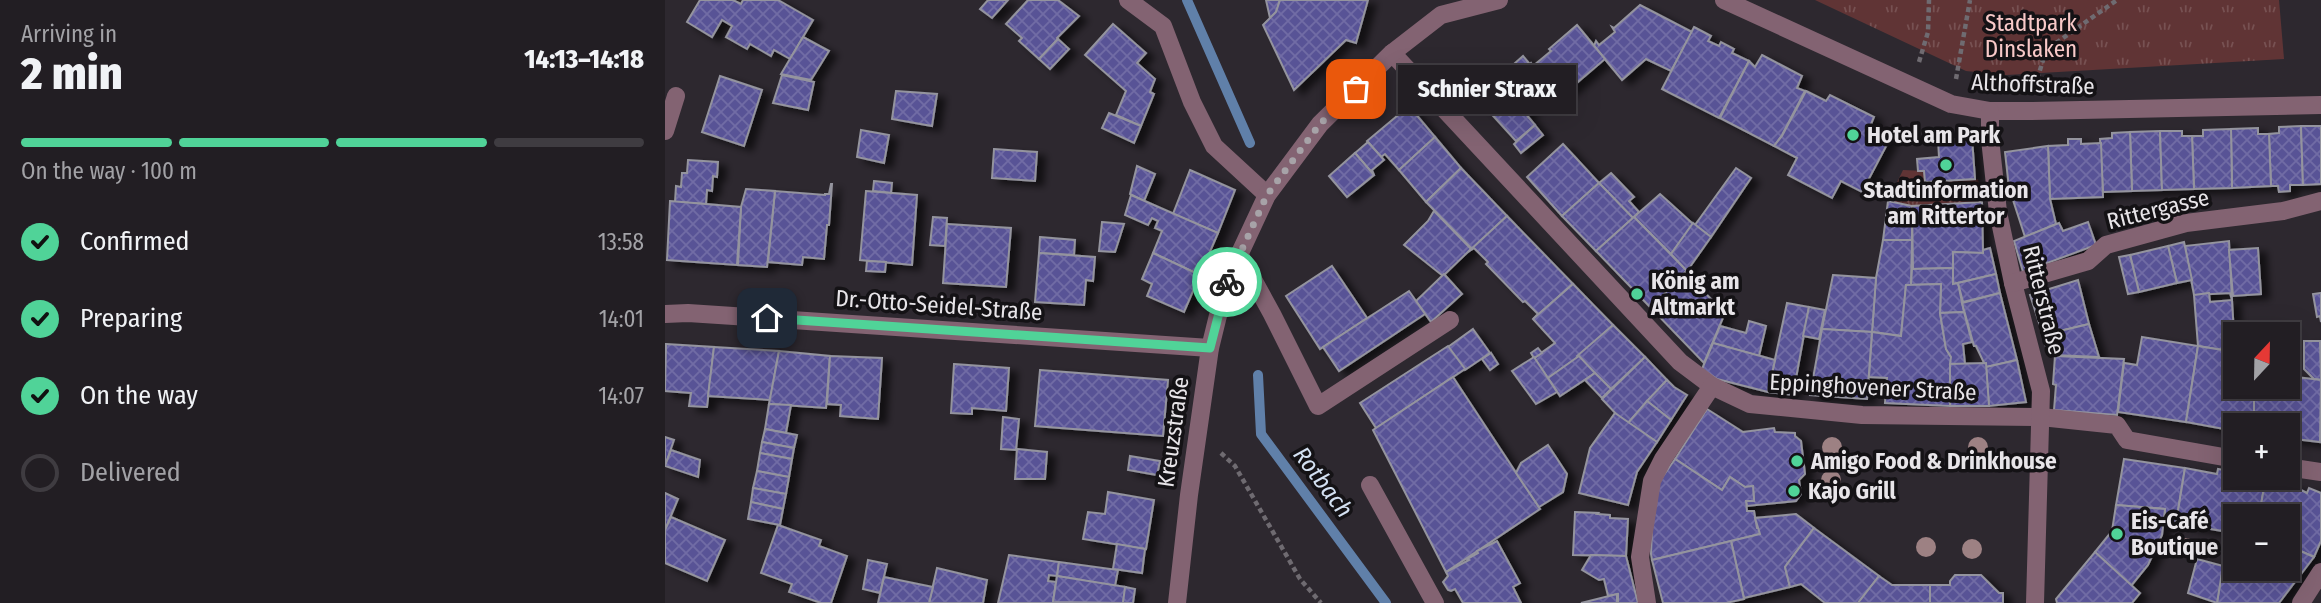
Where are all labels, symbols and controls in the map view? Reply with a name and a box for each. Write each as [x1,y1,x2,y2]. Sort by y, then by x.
park label: Stadtpark Dinslaken [1985,9,2077,63]
text: Arriving in [21,20,117,48]
text: 14:13–14:18 [524,44,644,75]
text: 2 min [21,46,123,101]
pin [1326,59,1386,119]
callout: Schnier Straxx [1398,64,1577,114]
street label: Althoffstraße [1971,68,2095,100]
icon: bag [1337,70,1375,108]
text: Schnier Straxx [1418,75,1556,103]
place label: Hotel am Park [1867,121,2001,149]
marker: Hotel am Park [1845,127,1861,143]
text: On the way · 100 m [21,157,197,185]
marker: Stadtinformation am Rittertor [1938,157,1954,173]
place label: Stadtinformation am Rittertor [1863,176,2029,230]
street label: Rittergasse [2104,183,2212,235]
icon: check [21,223,59,261]
text: Confirmed [80,226,190,257]
text: 13:58 [598,228,644,256]
street label: Ritterstraße [2017,242,2071,358]
courier [1192,247,1262,317]
icon: bike [1208,263,1246,301]
place label: König am Altmarkt [1650,267,1739,321]
street label: Dr.-Otto-Seidel-Straße [835,284,1043,326]
marker: König am Altmarkt [1629,286,1645,302]
pin [737,288,797,348]
icon: home [748,299,786,337]
icon: check [21,300,59,338]
text: Preparing [80,303,182,334]
text: 14:01 [599,305,644,333]
north arrow [2223,322,2299,399]
map controls [2223,322,2300,581]
street label: Eppinghovener Straße [1769,368,1977,406]
street label: Kreuzstraße [1151,375,1195,489]
icon: check [21,377,59,415]
text: On the way [80,380,198,411]
text: 14:07 [598,382,644,410]
button: + [2223,413,2300,490]
water label: Rotbach [1287,441,1359,523]
place label: Amigo Food & Drinkhouse [1810,447,2057,475]
marker: Amigo Food & Drinkhouse [1789,453,1805,469]
text: Delivered [80,457,181,488]
place label: Kajo Grill [1808,477,1897,505]
marker: Kajo Grill [1786,483,1802,499]
button: − [2223,504,2300,581]
place label: Eis-Café Boutique [2131,507,2219,561]
marker: Eis-Café Boutique [2109,526,2125,542]

